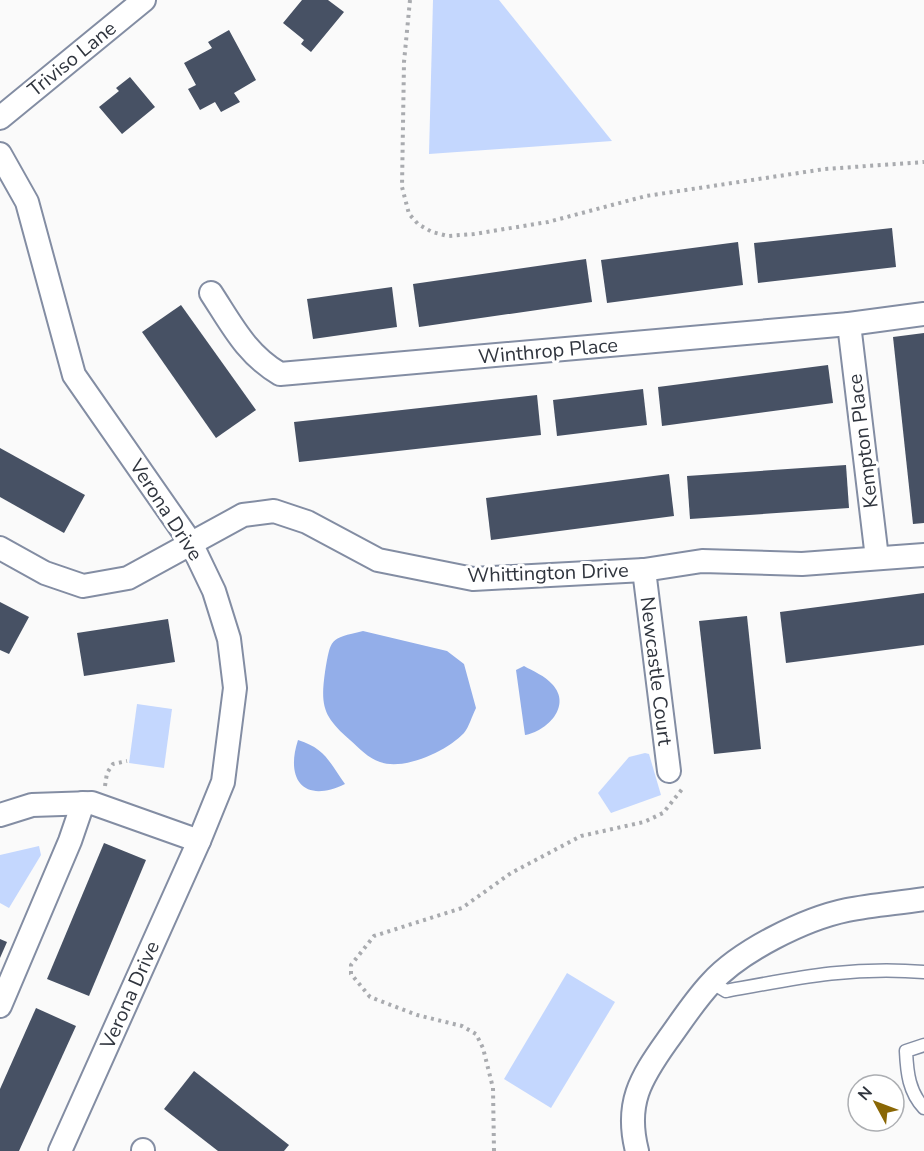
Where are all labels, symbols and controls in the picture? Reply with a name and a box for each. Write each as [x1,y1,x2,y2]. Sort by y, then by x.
street label: Triviso Lane [22,15,122,103]
street label: Winthrop Place [477,331,619,371]
street label: Kempton Place [841,372,885,510]
street label: Verona Drive [123,453,209,566]
street label: Whittington Drive [467,557,629,589]
street label: Newcastle Court [633,595,679,748]
street label: Verona Drive [94,937,166,1054]
north arrow [846,1073,906,1133]
text: N [853,1082,878,1106]

